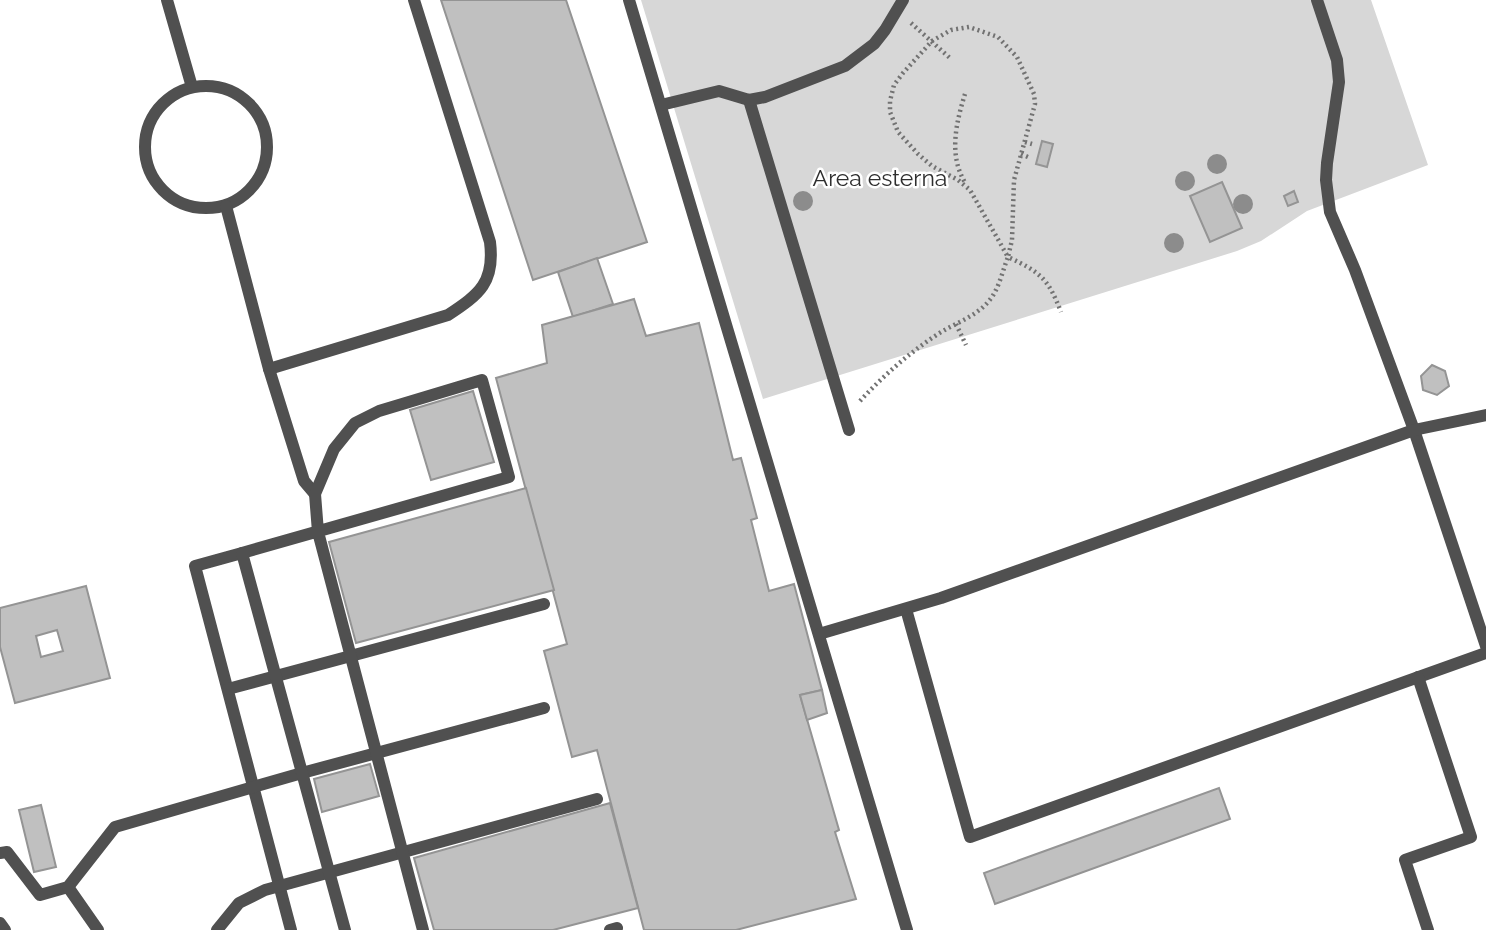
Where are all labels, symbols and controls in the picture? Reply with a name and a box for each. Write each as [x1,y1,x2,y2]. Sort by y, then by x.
park label: Area esterna [813,164,947,191]

